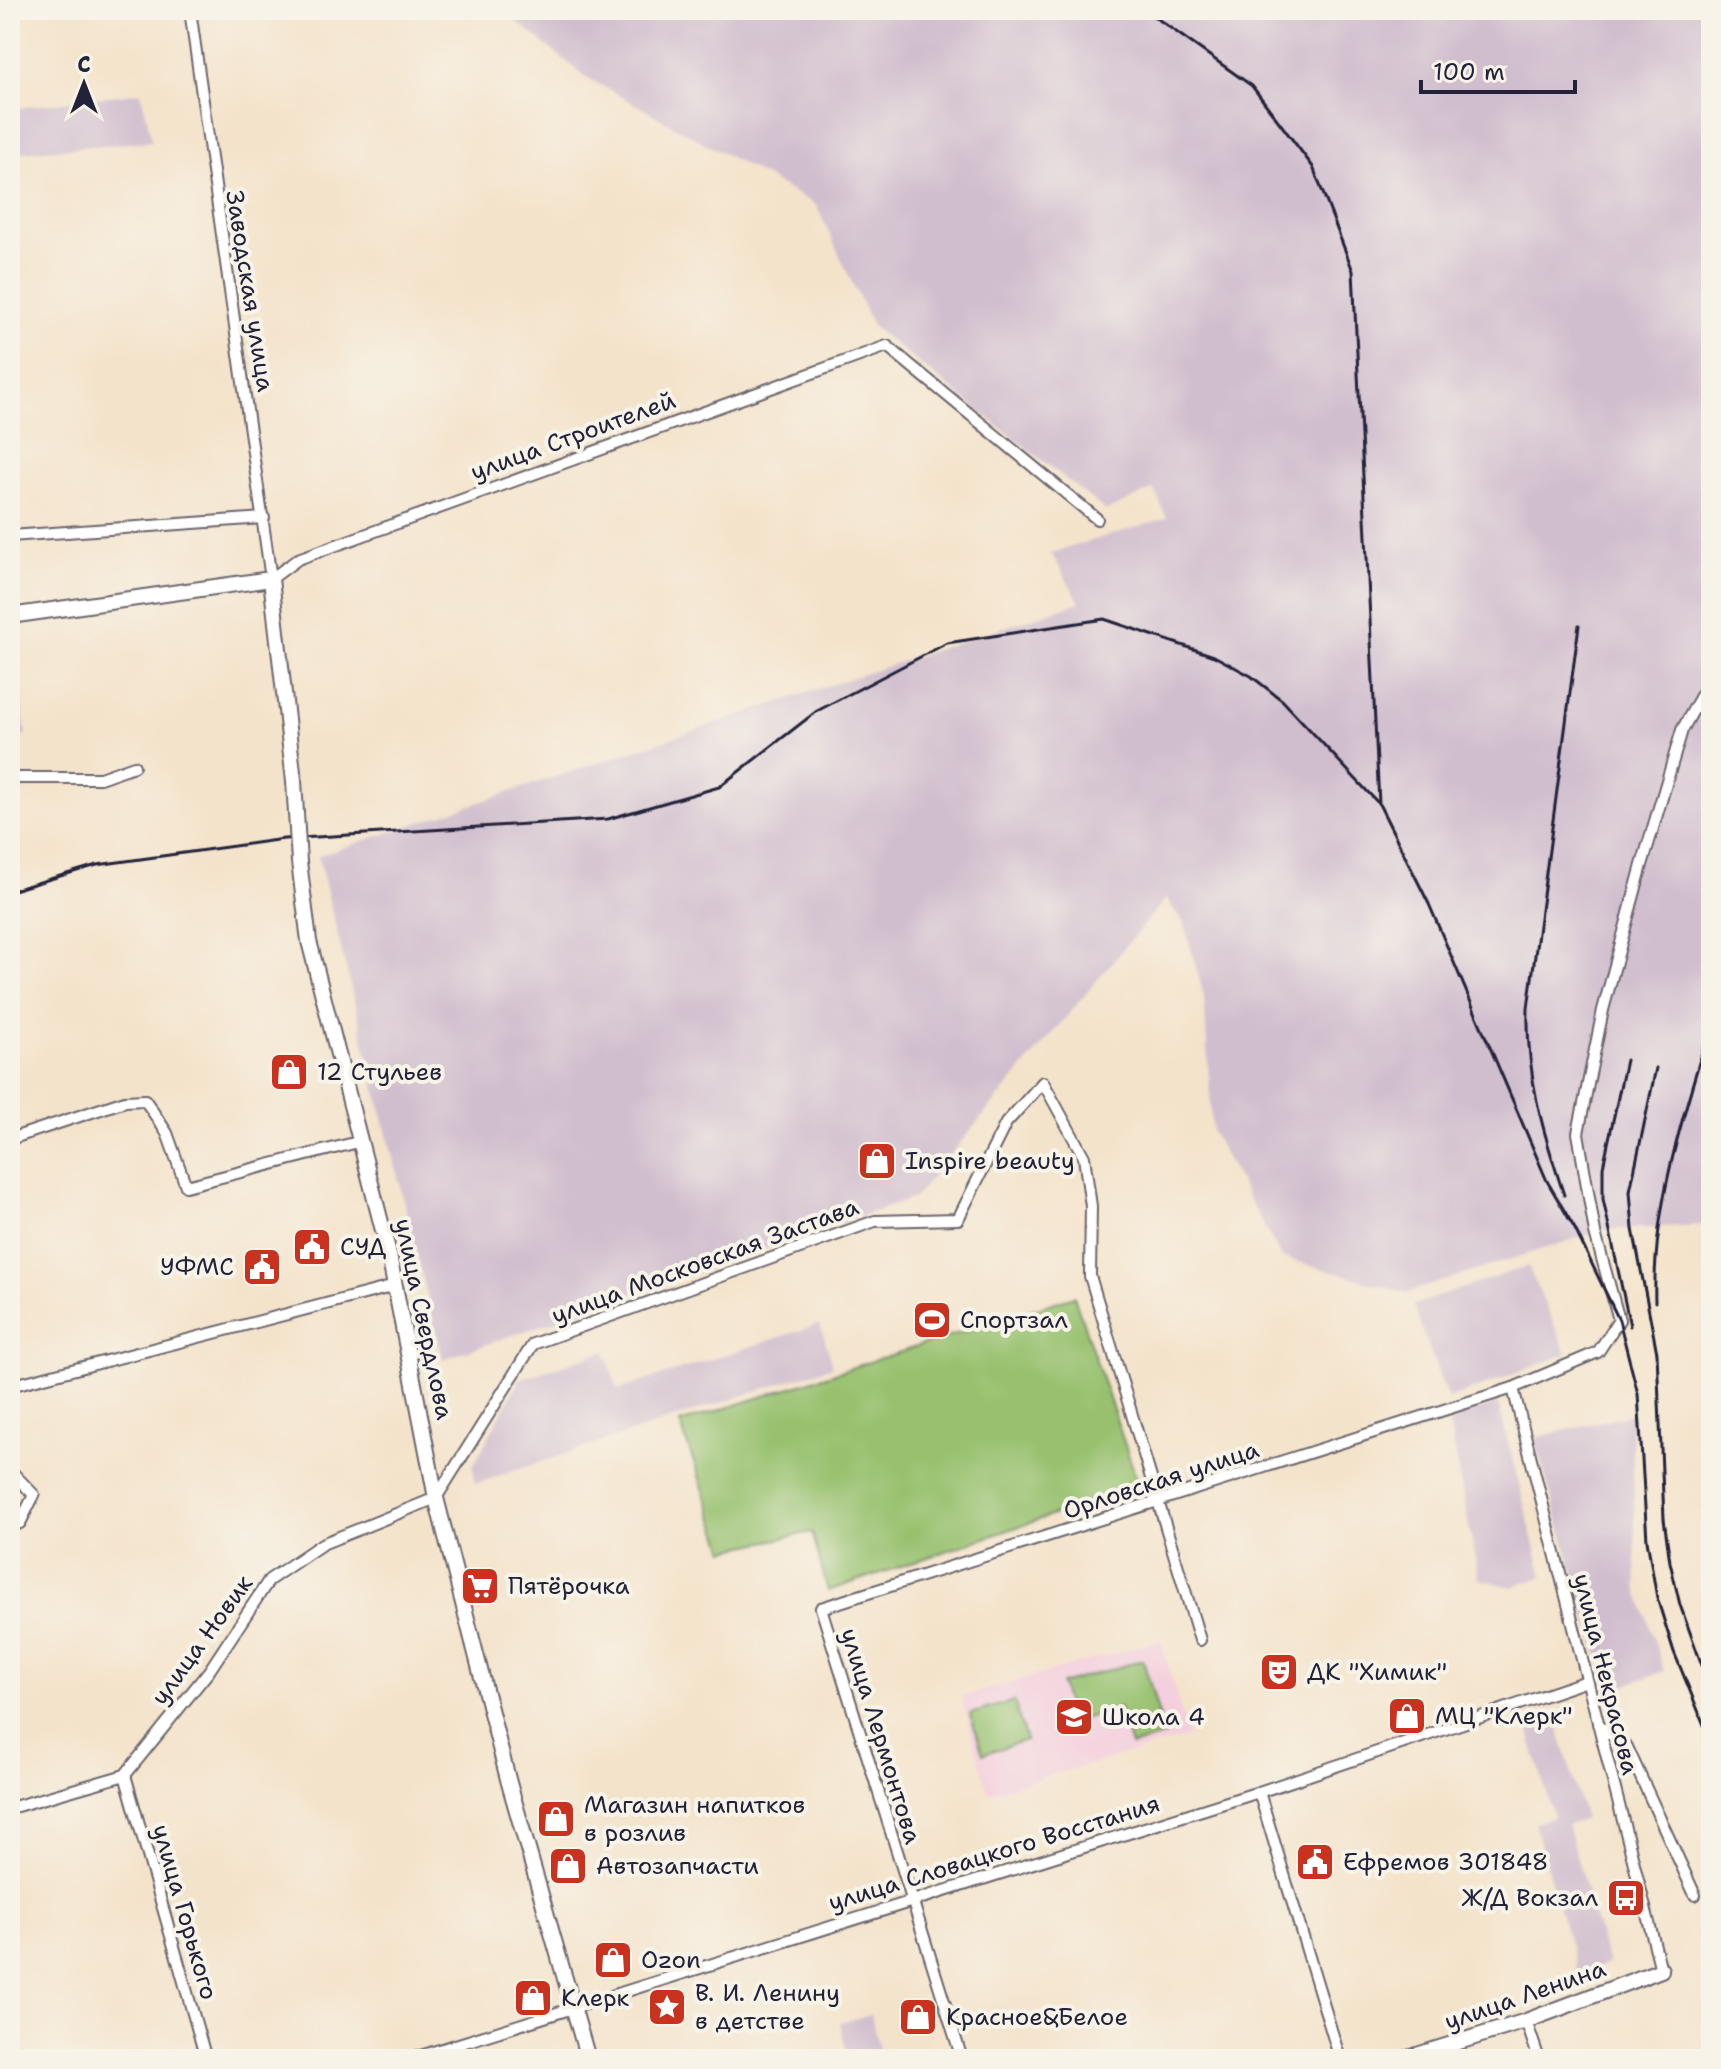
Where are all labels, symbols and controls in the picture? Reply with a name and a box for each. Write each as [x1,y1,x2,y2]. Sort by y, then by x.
north arrow [44,44,124,124]
scale bar [1421,44,1575,94]
text: С [77,50,91,79]
text: 100 m [1433,56,1505,88]
street label: Заводская улица [218,188,282,394]
street label: улица Строителей [466,384,680,488]
shop icon: 12 Стульев [268,1051,310,1093]
place label: 12 Стульев [317,1056,442,1088]
shop icon: Inspire beauty [856,1140,898,1182]
place label: Inspire beauty [905,1145,1075,1177]
street label: улица Московская Застава [547,1190,863,1332]
street label: улица Свердлова [387,1215,461,1423]
public building icon: СУД [291,1226,333,1268]
place label: СУД [340,1231,386,1263]
public building icon: УФМС [241,1246,283,1288]
place label: УФМС [160,1251,234,1283]
sports icon: Спортзал [911,1299,953,1341]
place label: Спортзал [960,1304,1068,1336]
street label: Орловская улица [1059,1433,1263,1527]
supermarket icon: Пятёрочка [459,1565,501,1607]
street label: улица Новик [144,1568,260,1712]
place label: Пятёрочка [508,1570,630,1602]
street label: улица Некрасова [1566,1570,1646,1778]
street label: улица Лермонтова [833,1624,929,1848]
theatre icon: ДК "Химик" [1258,1651,1300,1693]
place label: ДК "Химик" [1307,1656,1447,1688]
shop icon: МЦ "Клерк" [1386,1695,1428,1737]
school or university icon: Школа 4 [1053,1696,1095,1738]
place label: МЦ "Клерк" [1435,1700,1573,1732]
place label: Школа 4 [1102,1701,1205,1733]
street label: улица Словацкого Восстания [824,1787,1164,1919]
place label: Магазин напитков в розлив [584,1789,805,1849]
shop icon: Магазин напитков в розлив [535,1798,577,1840]
street label: улица Горького [145,1821,225,2003]
public building icon: Ефремов 301848 [1294,1841,1336,1883]
shop icon: Автозапчасти [547,1845,589,1887]
place label: Ефремов 301848 [1343,1846,1549,1878]
place label: Автозапчасти [596,1850,759,1882]
bus stop icon: Ж/Д Вокзал [1605,1877,1647,1919]
place label: Ж/Д Вокзал [1461,1882,1598,1914]
shop icon: Ozon [592,1939,634,1981]
place label: Ozon [641,1944,701,1976]
street label: улица Ленина [1440,1952,1610,2038]
shop icon: Клерк [512,1977,554,2019]
place label: В. И. Ленину в детстве [695,1977,840,2037]
place label: Клерк [561,1982,630,2014]
place icon: В. И. Ленину в детстве [646,1986,688,2028]
shop icon: Красное&Белое [897,1996,939,2038]
place label: Красное&Белое [946,2001,1128,2033]

